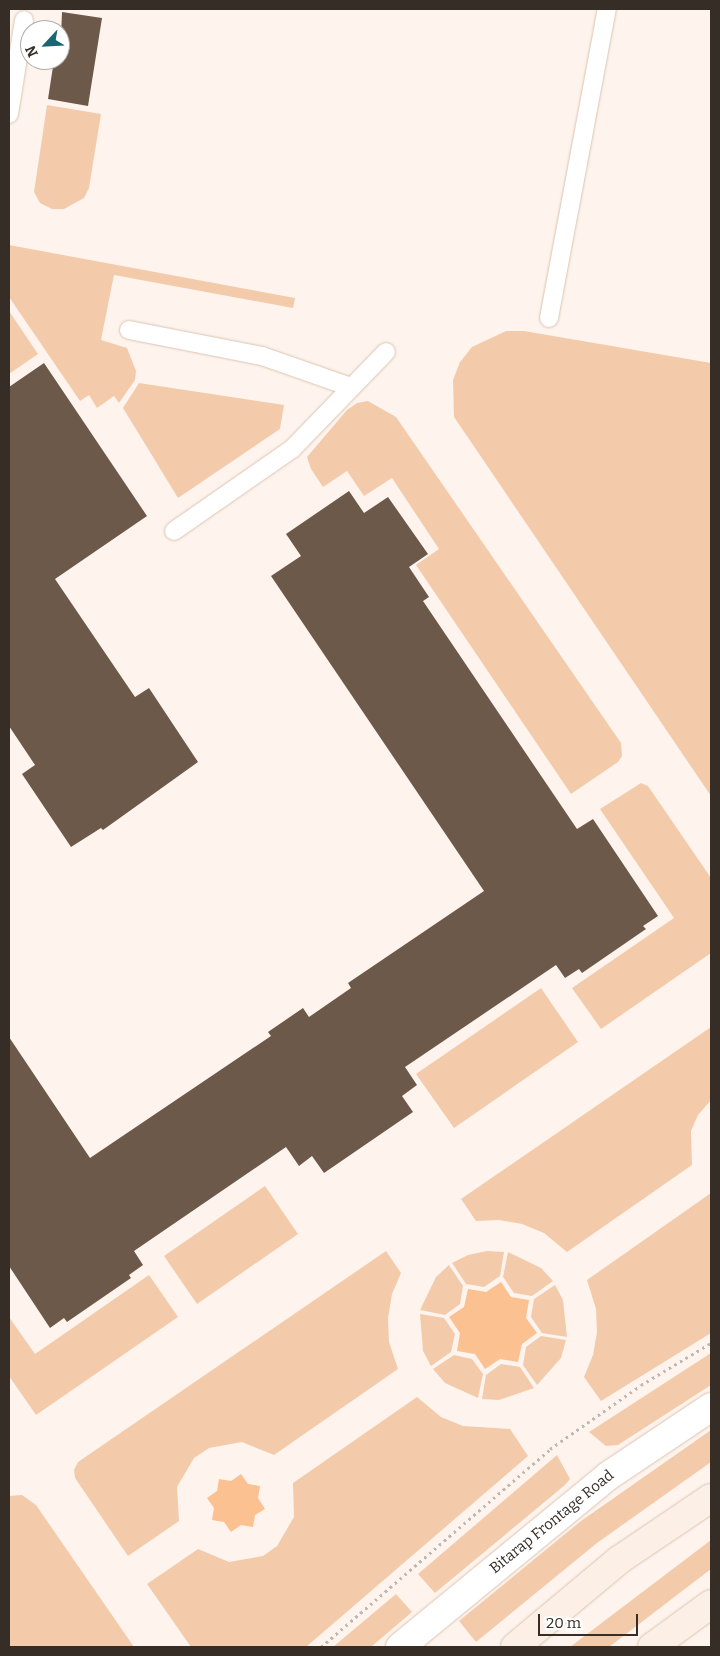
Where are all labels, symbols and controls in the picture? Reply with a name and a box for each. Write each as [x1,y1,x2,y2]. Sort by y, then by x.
north arrow [20,20,70,70]
text: N [22,43,42,60]
street label: Bitarap Frontage Road [486,1466,618,1578]
scale bar [540,1604,640,1636]
text: 20 m [546,1614,581,1632]

